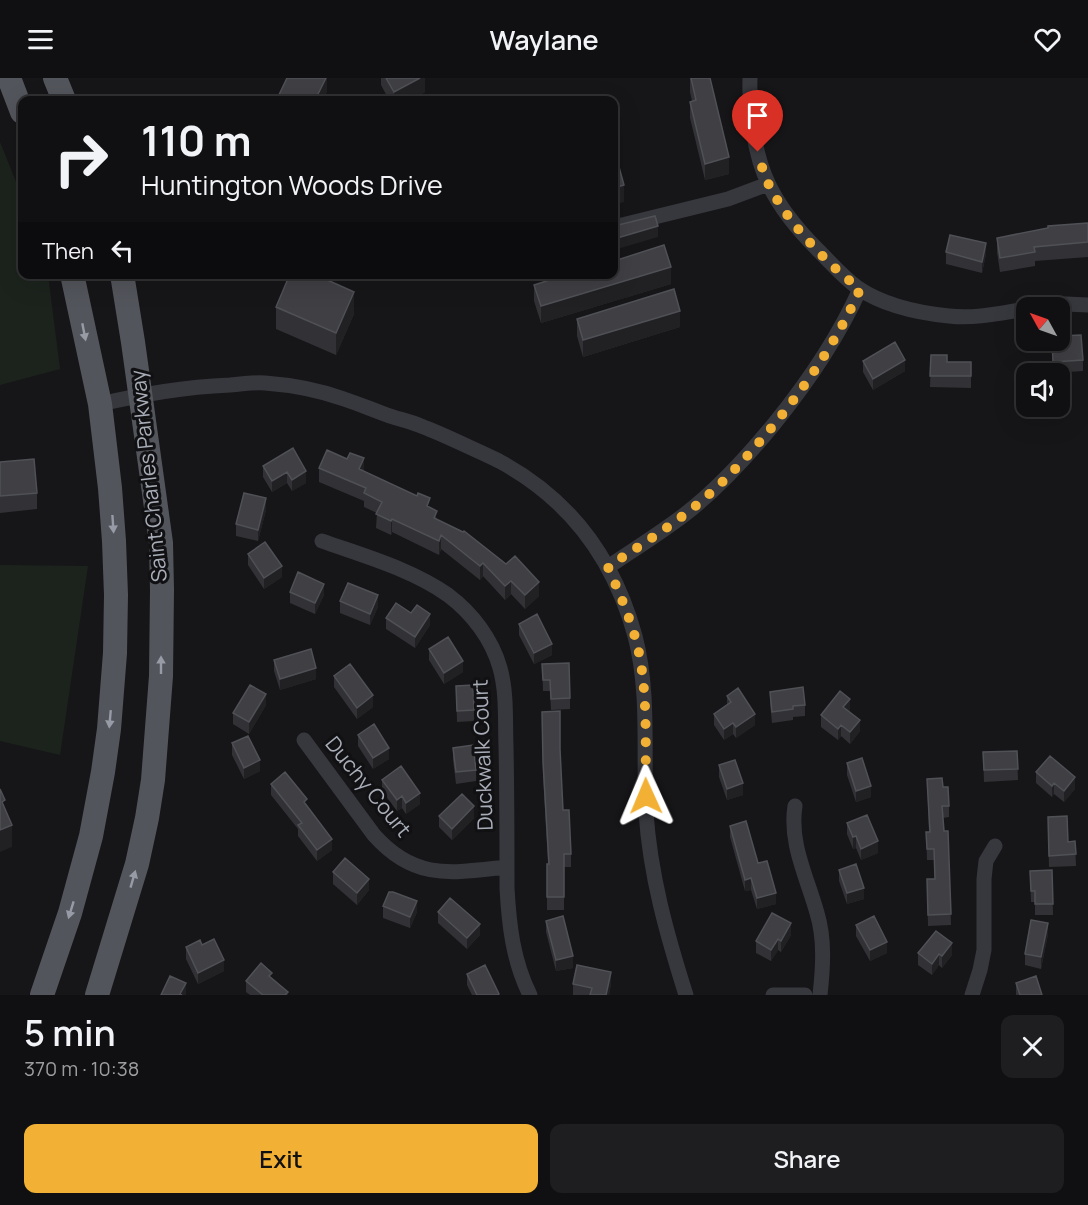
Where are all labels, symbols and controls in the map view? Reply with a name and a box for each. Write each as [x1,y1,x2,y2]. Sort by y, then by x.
text: Waylane [489,21,599,58]
icon: menu [24,23,57,56]
icon: heart [1031,23,1064,56]
pin [732,90,783,152]
icon: arrive [741,99,774,132]
text: 110 m [141,111,252,169]
icon: right [42,120,120,198]
text: Huntington Woods Drive [141,166,443,203]
icon: left [106,234,139,267]
text: Then [42,236,94,266]
north arrow [1016,297,1070,351]
map controls [1016,297,1070,417]
one-way arrow [80,322,89,341]
button: sound [1016,363,1070,417]
street label: Saint Charles Parkway [123,369,173,584]
one-way arrow [108,515,118,534]
one-way arrow [156,656,166,675]
street label: Duckwalk Court [465,679,499,831]
one-way arrow [105,710,115,729]
street label: Duchy Court [320,730,418,843]
position arrow [614,764,678,828]
one-way arrow [129,870,138,888]
one-way arrow [66,901,75,919]
text: 5 min [24,1008,116,1057]
button: close [1001,1015,1064,1078]
text: 370 m · 10:38 [24,1055,139,1082]
button: Exit [24,1124,538,1193]
button: Share [550,1124,1064,1193]

